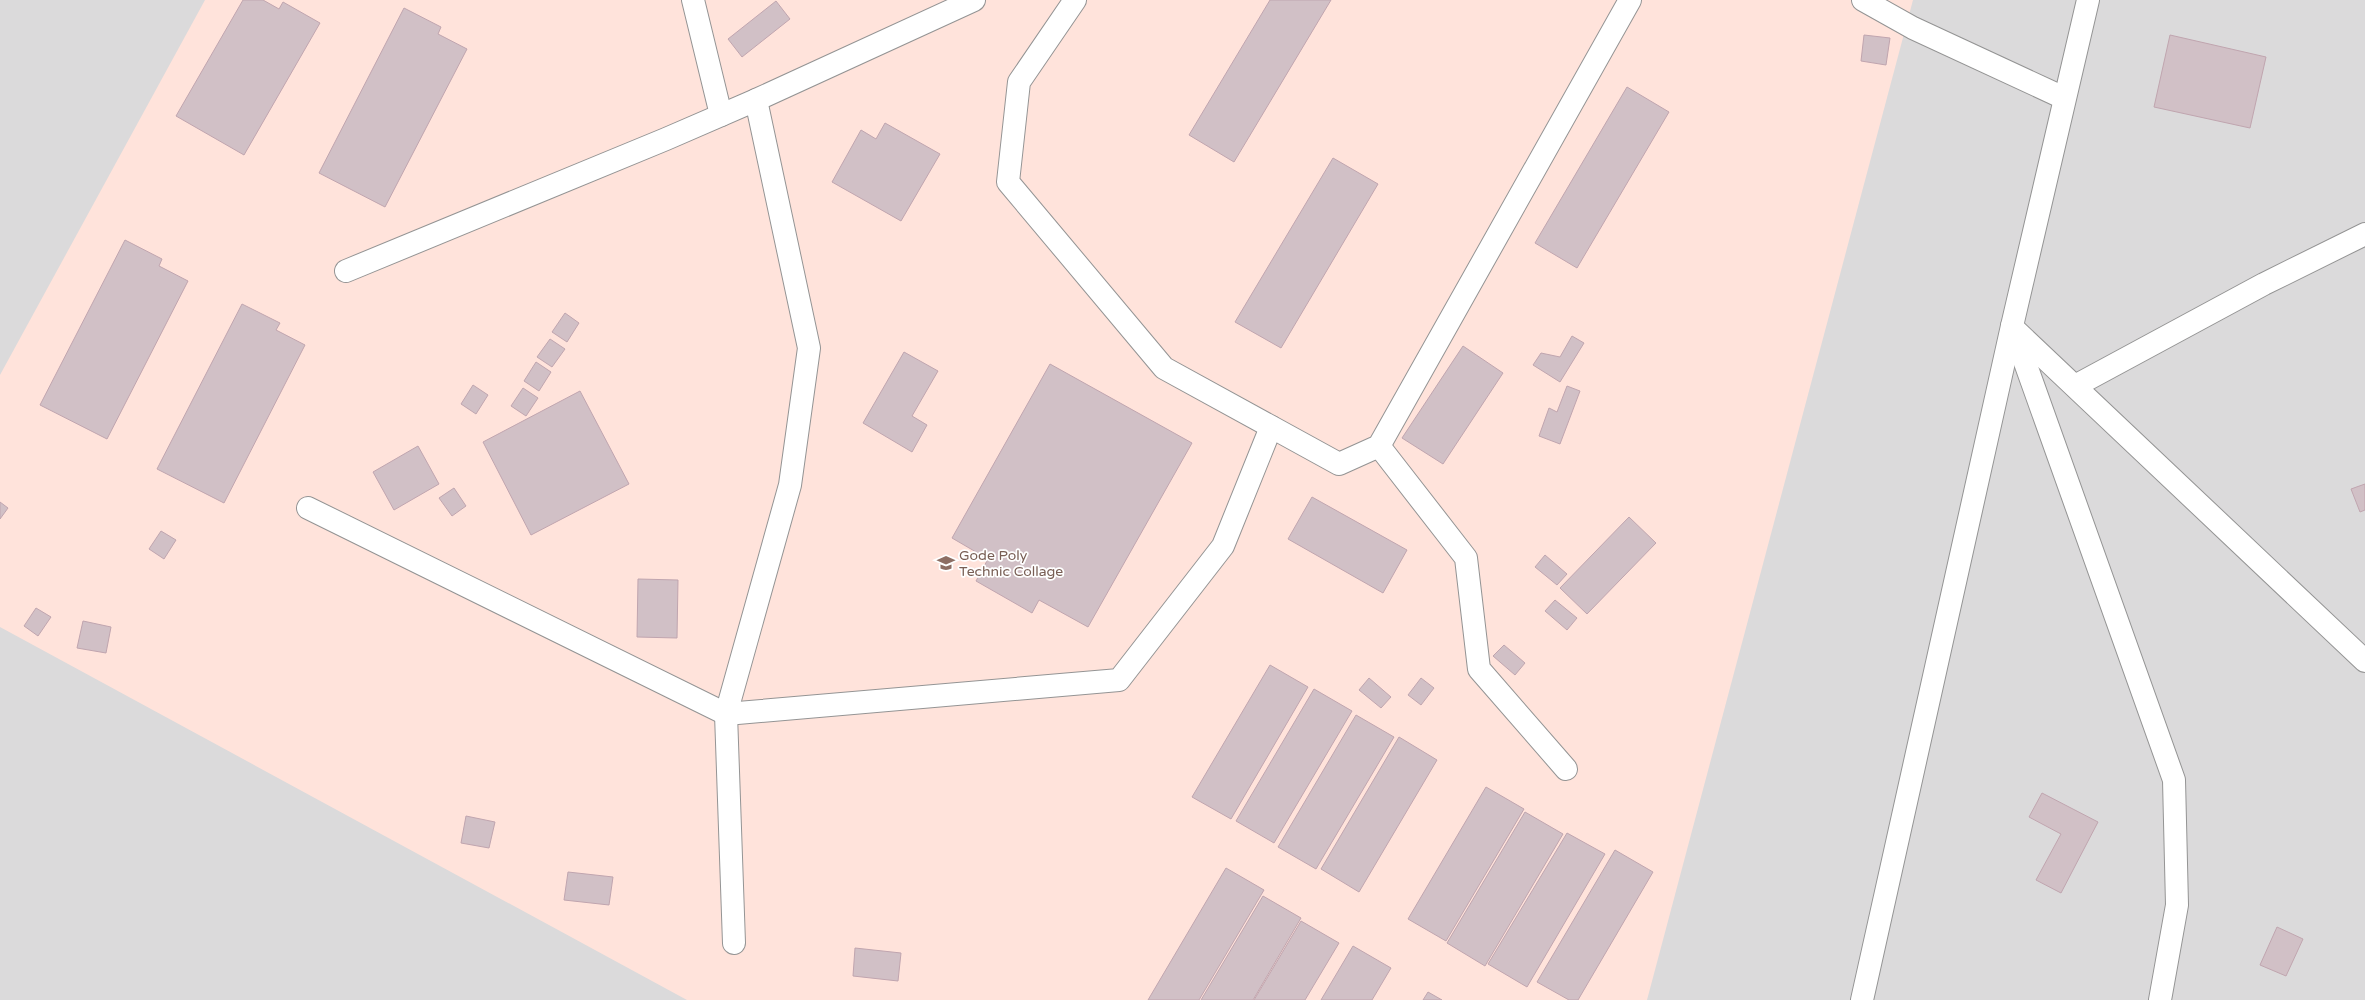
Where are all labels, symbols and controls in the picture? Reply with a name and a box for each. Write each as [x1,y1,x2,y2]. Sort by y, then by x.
place label: Gode Poly Technic Collage [959,547,1063,580]
school or university icon: Gode Poly Technic Collage [936,553,956,573]

